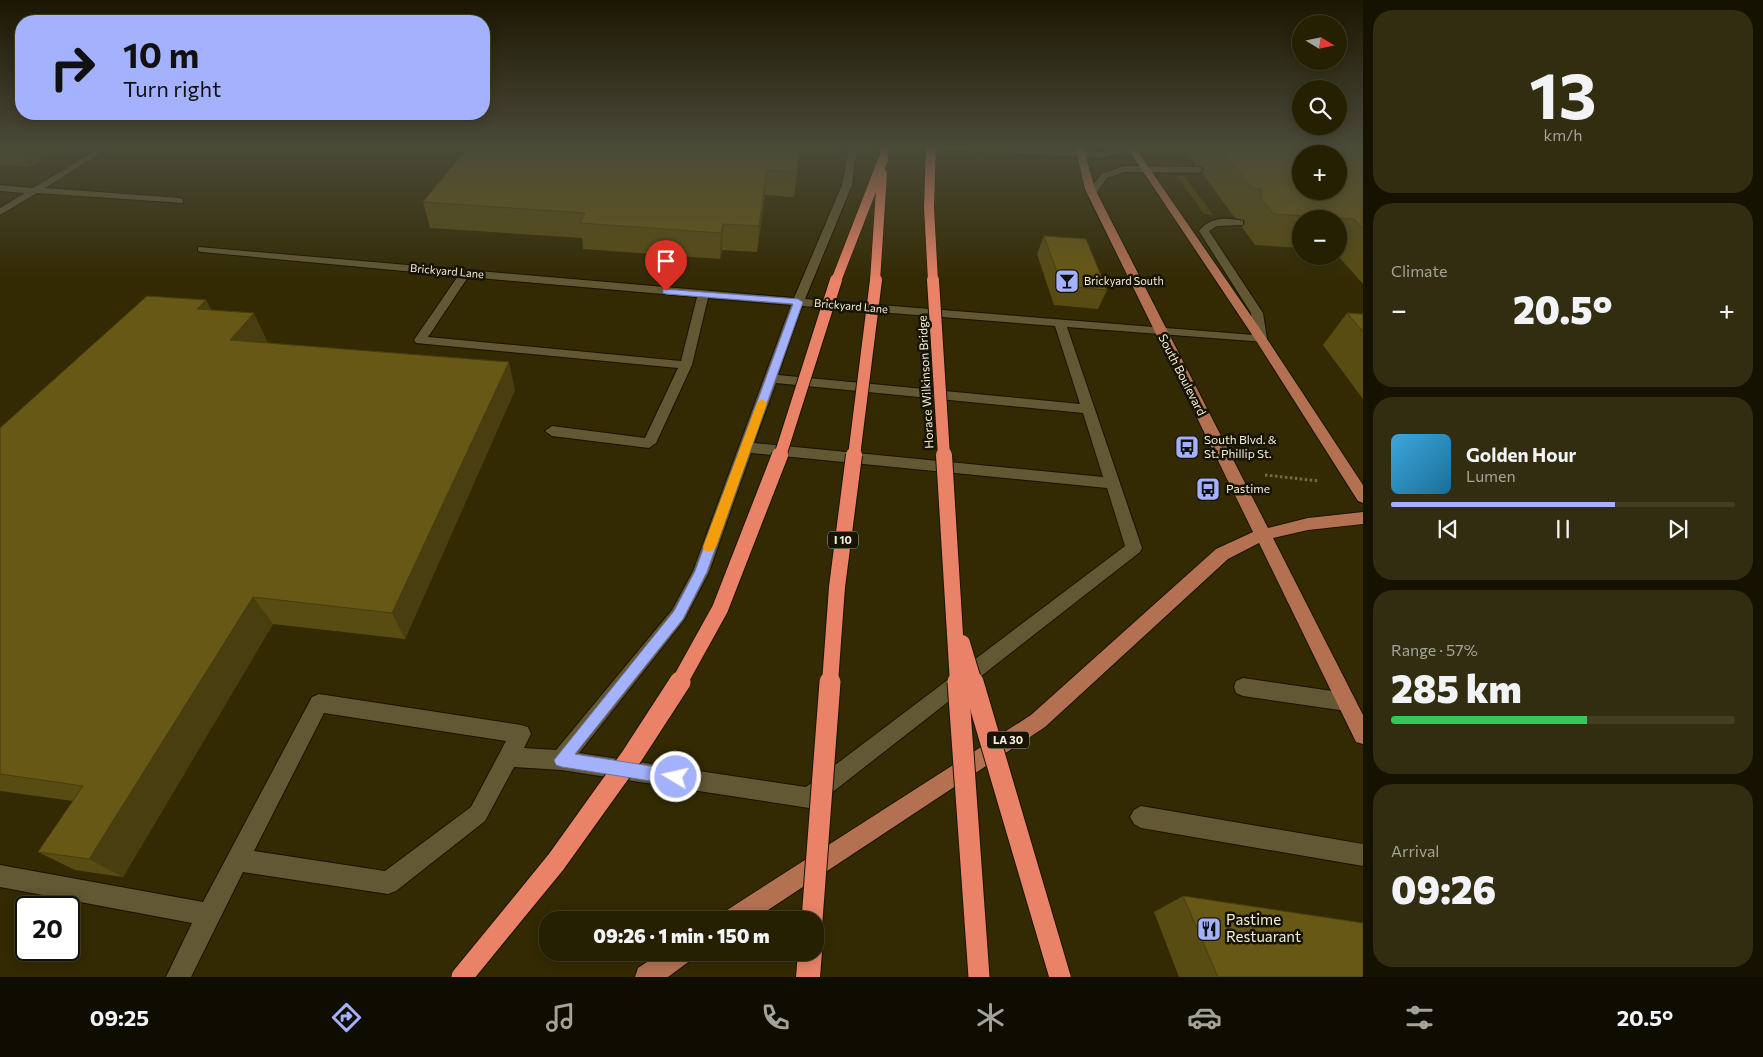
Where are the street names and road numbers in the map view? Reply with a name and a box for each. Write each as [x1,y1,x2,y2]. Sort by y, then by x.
street label: Brickyard Lane [410,261,485,280]
street label: Brickyard Lane [814,296,889,315]
street label: Horace Wilkinson Bridge [915,315,935,449]
street label: South Boulevard [1156,331,1210,418]
road number: I 10 [828,532,858,548]
road number: LA 30 [987,732,1029,748]

